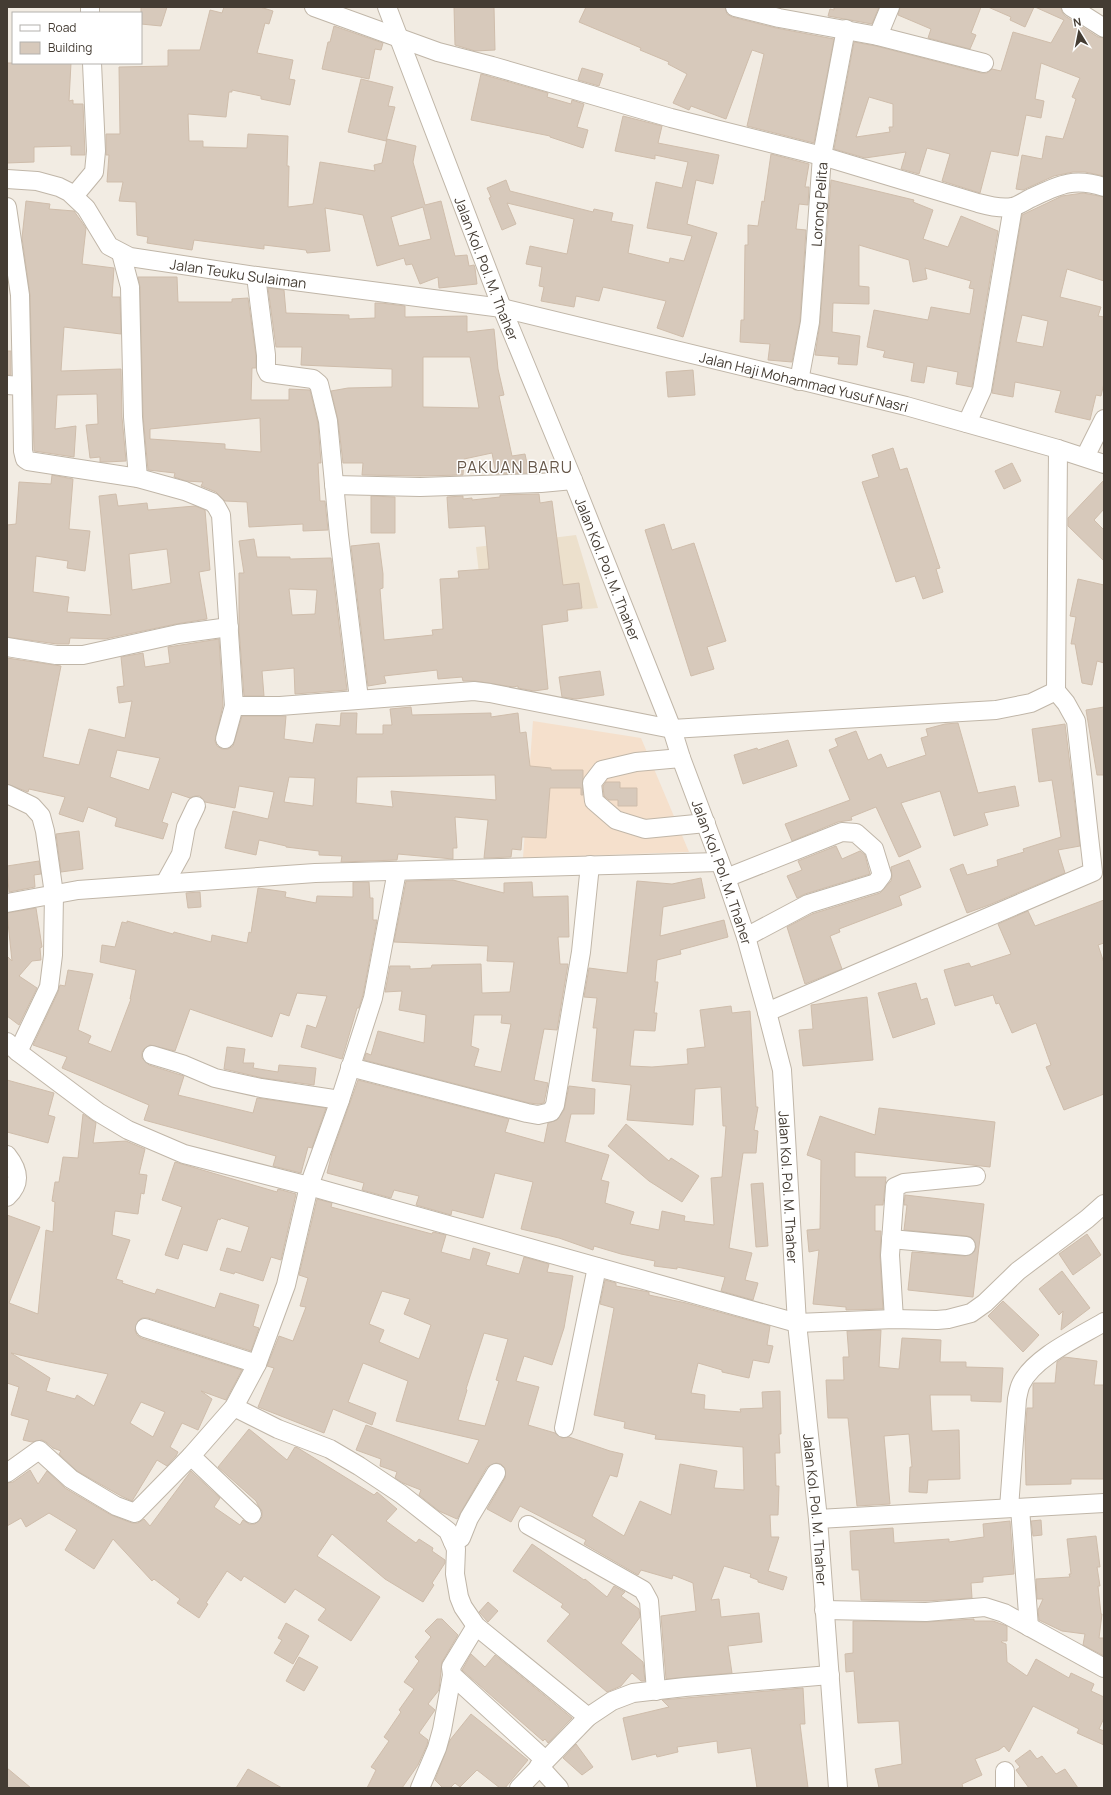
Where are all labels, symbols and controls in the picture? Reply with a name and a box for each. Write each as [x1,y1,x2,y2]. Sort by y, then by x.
legend [12,12,142,64]
north arrow [1059,12,1099,52]
text: N [1072,14,1082,30]
text: Road [48,19,76,36]
text: Building [48,39,92,56]
street label: Lorong Pelita [806,161,831,247]
street label: Jalan Kol. Pol. M. Thaher [451,194,524,343]
street label: Jalan Teuku Sulaiman [169,254,308,292]
street label: Jalan Haji Mohammad Yusuf Nasri [698,347,911,416]
district label: PAKUAN BARU [457,456,573,478]
street label: Jalan Kol. Pol. M. Thaher [571,494,645,643]
street label: Jalan Kol. Pol. M. Thaher [688,797,757,947]
street label: Jalan Kol. Pol. M. Thaher [775,1110,803,1264]
street label: Jalan Kol. Pol. M. Thaher [799,1433,832,1586]

